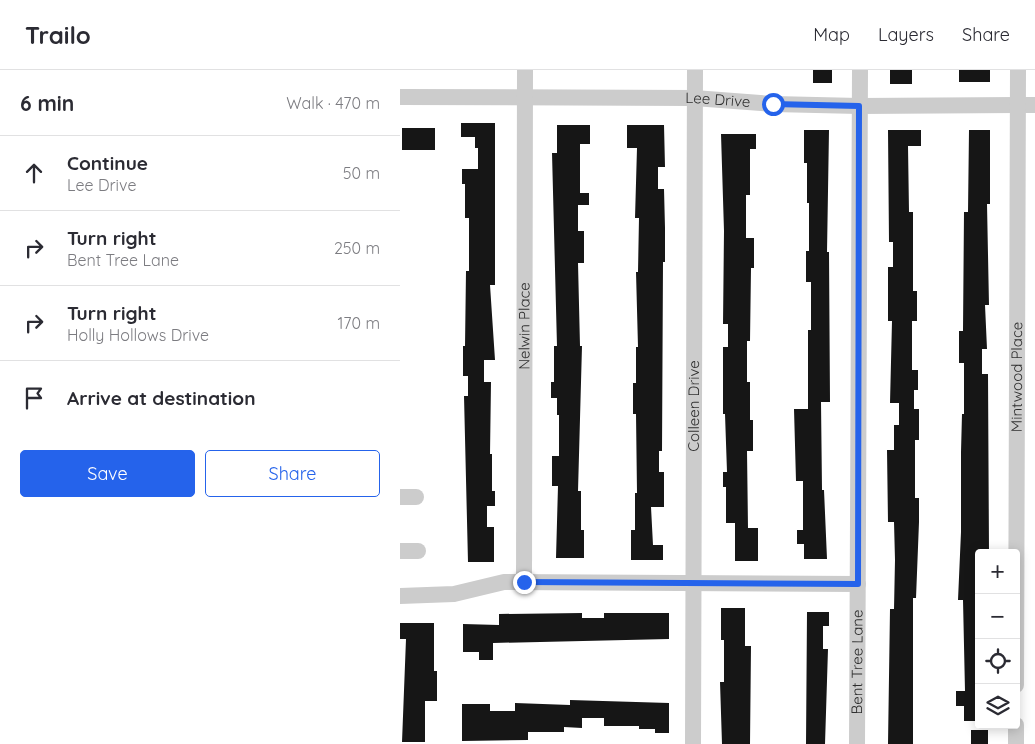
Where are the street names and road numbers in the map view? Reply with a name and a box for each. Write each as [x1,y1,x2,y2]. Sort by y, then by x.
street label: Lee Drive [685,88,751,111]
street label: Nelwin Place [514,282,534,370]
street label: Mintwood Place [1007,322,1026,432]
street label: Colleen Drive [684,360,703,452]
street label: Bent Tree Lane [847,609,867,715]

